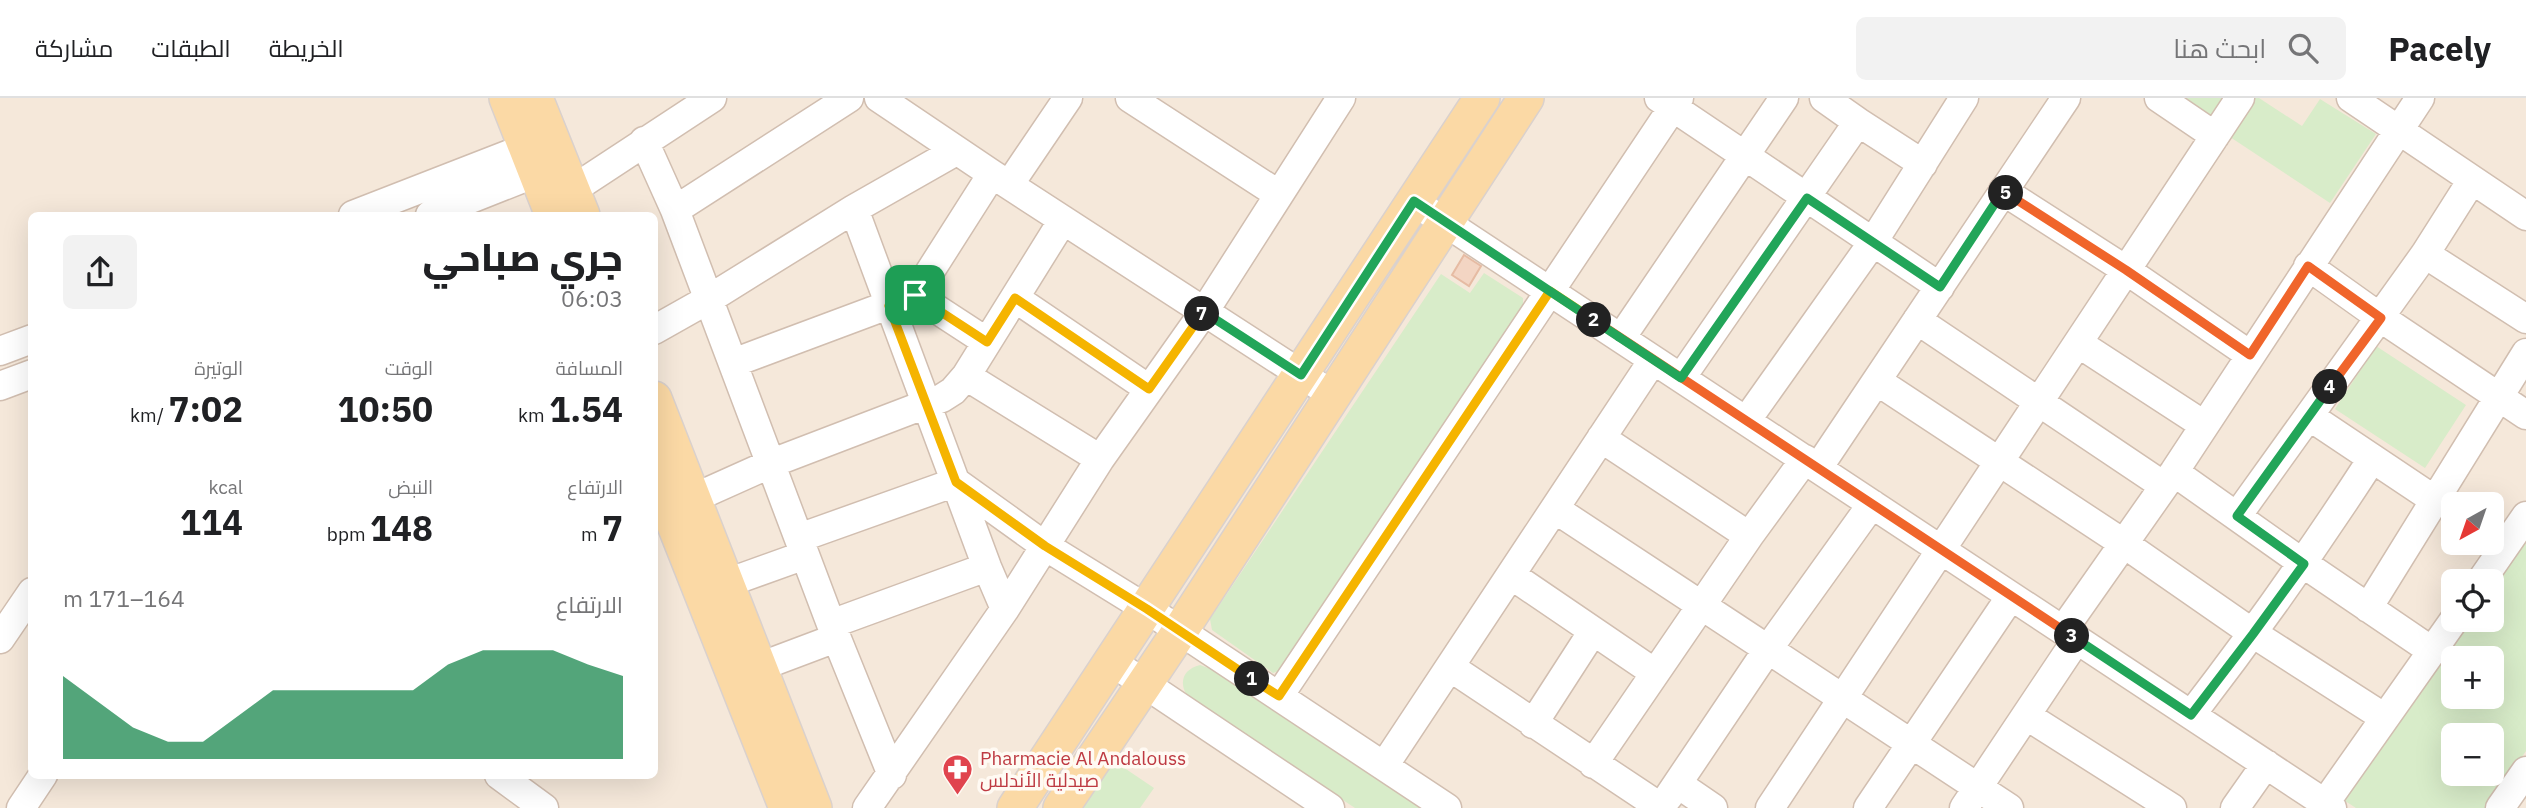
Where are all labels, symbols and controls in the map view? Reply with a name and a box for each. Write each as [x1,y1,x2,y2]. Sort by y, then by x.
search box [1856,17,2346,80]
text: Pacely [2388,27,2491,70]
icon: search [2284,29,2322,67]
text: ابحث هنا [2173,31,2266,65]
text: مشاركة [35,32,113,64]
text: الطبقات [151,32,231,64]
text: الخريطة [269,32,344,64]
pin: 5 [1988,176,2024,210]
text: 5 [2000,180,2011,204]
text: جري صباحي [422,232,623,281]
button: share [63,235,137,309]
pin [885,265,945,325]
icon: arrive [896,276,934,314]
text: 06:03 [561,283,623,313]
pin: 7 [1184,296,1220,332]
text: 7 [1196,301,1207,325]
pin: 2 [1576,302,1612,338]
text: 2 [1588,307,1599,331]
text: الوتيرة [194,356,243,380]
text: الوقت [385,356,433,380]
text: المسافة [555,356,623,380]
pin: 4 [2312,370,2348,404]
text: 4 [2324,374,2335,398]
text: 7:02 [168,386,243,432]
text: 10:50 [337,386,433,432]
text: 1.54 [549,386,623,432]
text: /km [130,403,168,427]
text: km [518,403,549,427]
text: kcal [208,475,243,499]
text: النبض [388,475,433,499]
text: الارتفاع [567,475,623,499]
north arrow [2441,492,2504,555]
map controls [2441,492,2504,786]
text: 114 [180,499,243,545]
text: 148 [370,505,433,551]
text: 7 [602,505,623,551]
text: bpm [327,522,370,546]
text: m [581,522,602,546]
button: locate [2441,569,2504,632]
text: 164–171 m [63,583,185,613]
text: الارتفاع [556,589,623,619]
pin: 3 [2054,618,2090,654]
text: 3 [2066,623,2077,647]
button: + [2441,646,2504,709]
pin: 1 [1234,662,1270,696]
text: 1 [1246,666,1257,690]
button: − [2441,723,2504,786]
place label: Pharmacie Al Andalouss صيدلية الأندلس [980,746,1186,792]
pharmacy icon: Pharmacie Al Andalouss صيدلية الأندلس [940,752,974,796]

